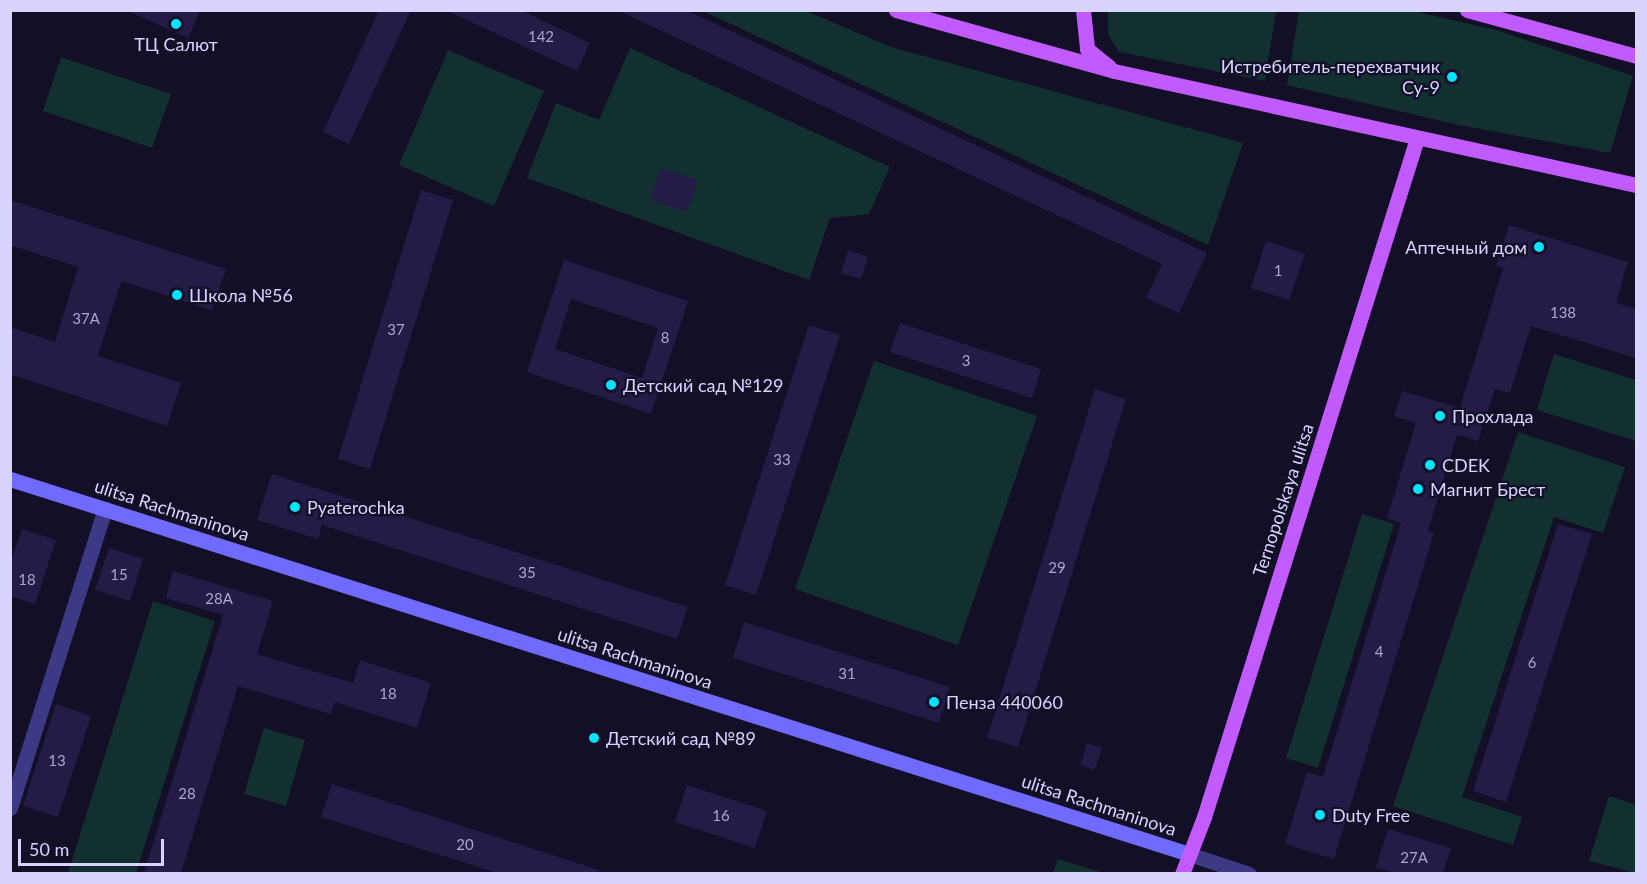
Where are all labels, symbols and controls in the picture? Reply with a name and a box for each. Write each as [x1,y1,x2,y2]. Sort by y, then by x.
marker: ТЦ Салют [169,17,183,31]
house number: 142 [528,28,554,46]
place label: ТЦ Салют [134,33,218,55]
place label: Истребитель-перехватчик Су-9 [1221,56,1440,98]
marker: Истребитель-перехватчик Су-9 [1445,70,1459,84]
place label: Аптечный дом [1405,236,1527,258]
marker: Аптечный дом [1532,240,1546,254]
house number: 1 [1274,262,1282,280]
place label: Школа №56 [189,284,293,306]
marker: Школа №56 [170,288,184,302]
house number: 138 [1550,304,1576,322]
house number: 37А [72,310,100,328]
house number: 37 [387,321,405,339]
house number: 8 [661,329,669,347]
house number: 3 [962,352,970,370]
place label: Детский сад №129 [623,374,783,396]
marker: Детский сад №129 [604,378,618,392]
place label: Прохлада [1452,405,1533,427]
marker: Прохлада [1433,409,1447,423]
street label: Ternopolskaya ulitsa [1248,421,1318,579]
house number: 33 [773,451,791,469]
place label: CDEK [1442,454,1490,476]
marker: CDEK [1423,458,1437,472]
street label: ulitsa Rachmaninova [92,475,252,545]
place label: Магнит Брест [1430,478,1545,500]
marker: Магнит Брест [1411,482,1425,496]
place label: Pyaterochka [307,496,405,518]
marker: Pyaterochka [288,500,302,514]
house number: 29 [1048,559,1066,577]
house number: 35 [518,564,536,582]
house number: 15 [110,566,128,584]
house number: 18 [18,571,36,589]
house number: 28А [205,590,233,608]
street label: ulitsa Rachmaninova [555,623,715,693]
house number: 4 [1375,643,1383,661]
house number: 6 [1528,654,1536,672]
house number: 31 [838,665,856,683]
house number: 18 [379,685,397,703]
place label: Пенза 440060 [946,691,1063,713]
marker: Пенза 440060 [927,695,941,709]
place label: Детский сад №89 [606,727,756,749]
marker: Детский сад №89 [587,731,601,745]
house number: 13 [48,752,66,770]
street label: ulitsa Rachmaninova [1019,770,1179,840]
house number: 28 [178,785,196,803]
place label: Duty Free [1332,804,1411,826]
house number: 16 [712,807,730,825]
marker: Duty Free [1313,808,1327,822]
scale bar [21,827,166,865]
house number: 20 [456,836,474,854]
text: 50 m [29,838,69,860]
house number: 27А [1400,849,1428,867]

